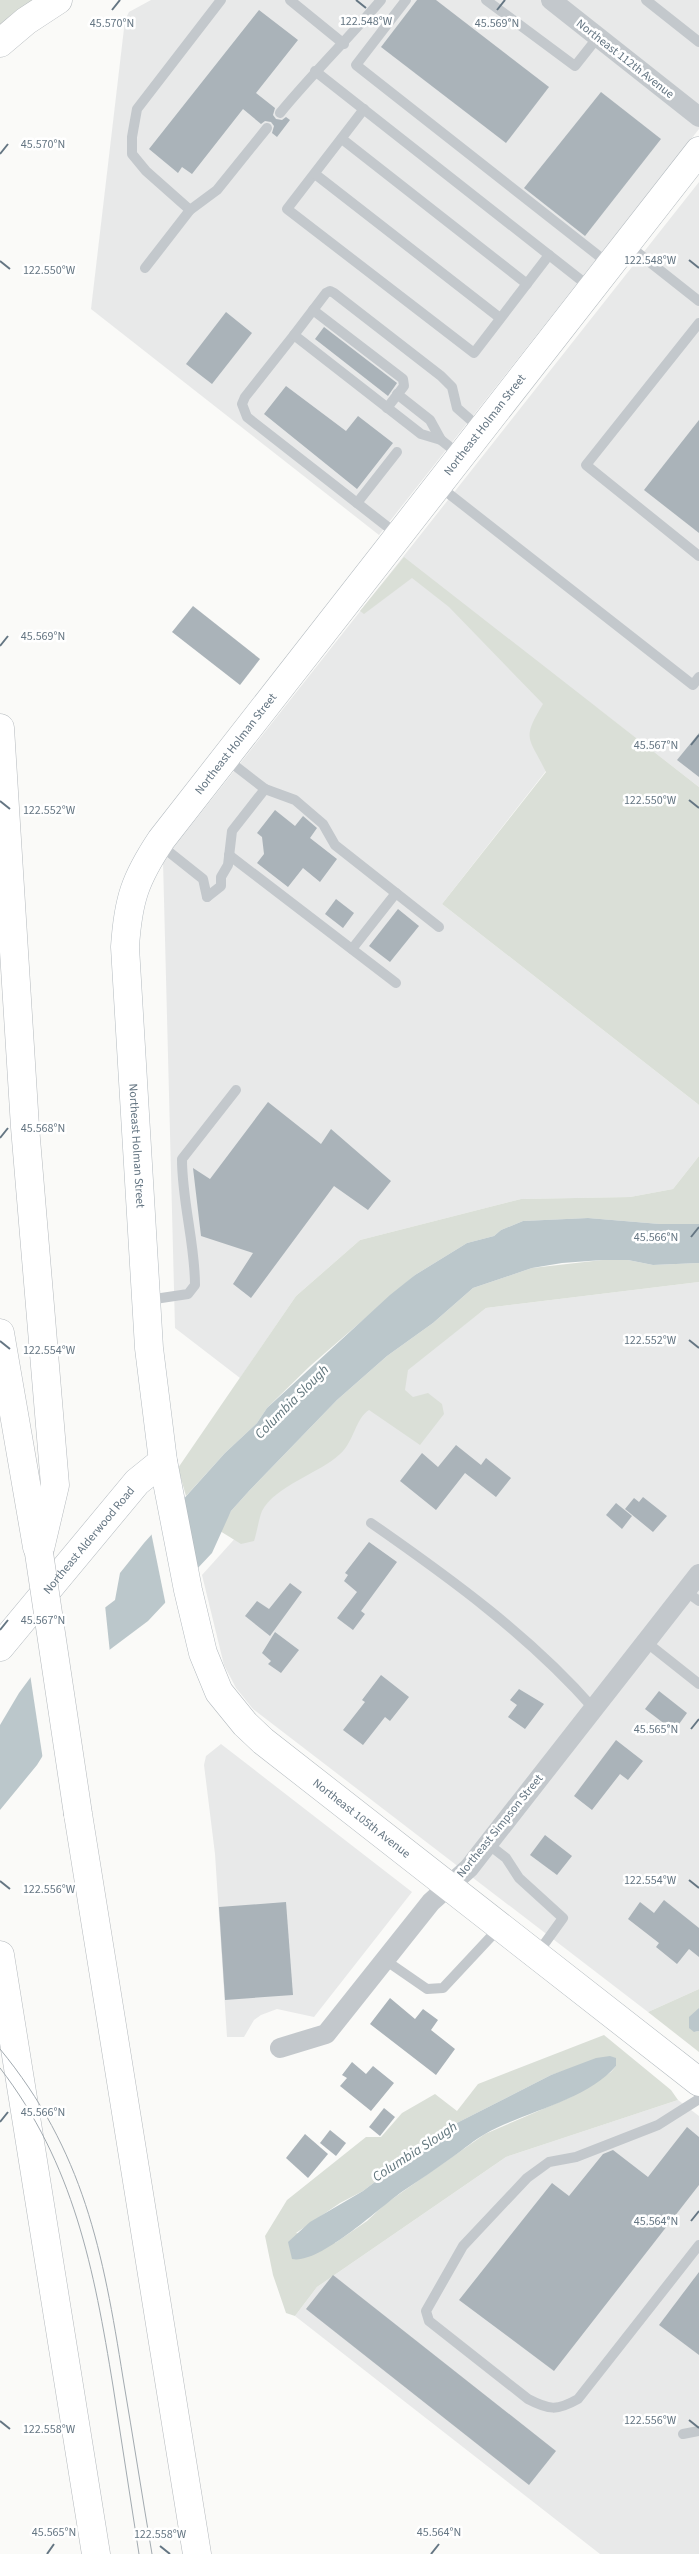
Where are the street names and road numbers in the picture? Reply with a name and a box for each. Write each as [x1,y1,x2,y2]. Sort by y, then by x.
street label: Northeast 112th Avenue [572,15,678,103]
street label: Northeast Holman Street [440,371,530,479]
street label: Northeast Holman Street [191,690,281,798]
street label: Northeast Holman Street [125,1083,149,1209]
street label: Northeast Alderwood Road [39,1483,139,1598]
street label: Northeast Simpson Street [453,1771,547,1881]
street label: Northeast 105th Avenue [309,1774,414,1862]

